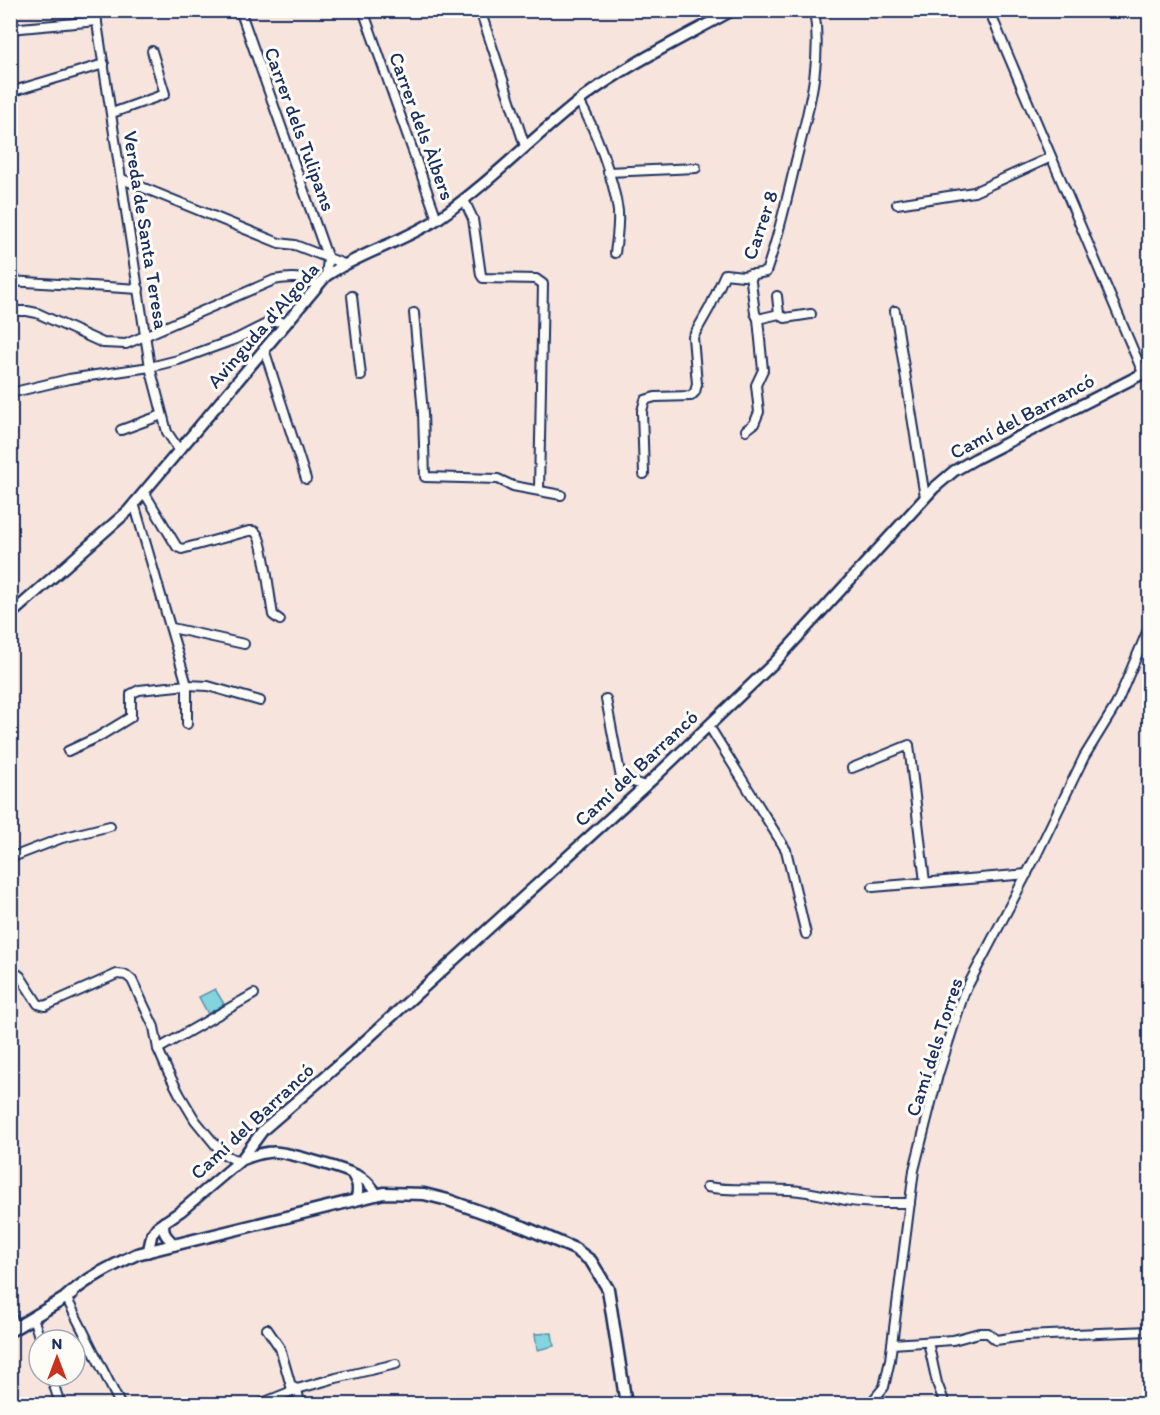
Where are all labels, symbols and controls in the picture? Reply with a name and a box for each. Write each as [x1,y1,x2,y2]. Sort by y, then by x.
street label: Carrer dels Tulipans [259,44,341,214]
street label: Carrer dels Àlbers [384,49,460,203]
street label: Vereda de Santa Teresa [118,129,174,332]
street label: Carrer 8 [737,187,783,263]
street label: Avinguda d'Algoda [202,257,324,393]
street label: Camí del Barrancó [946,368,1098,464]
street label: Camí del Barrancó [569,705,703,831]
street label: Camí dels Torres [900,975,968,1119]
street label: Camí del Barrancó [185,1058,319,1184]
north arrow [27,1328,87,1388]
text: N [52,1334,62,1353]

